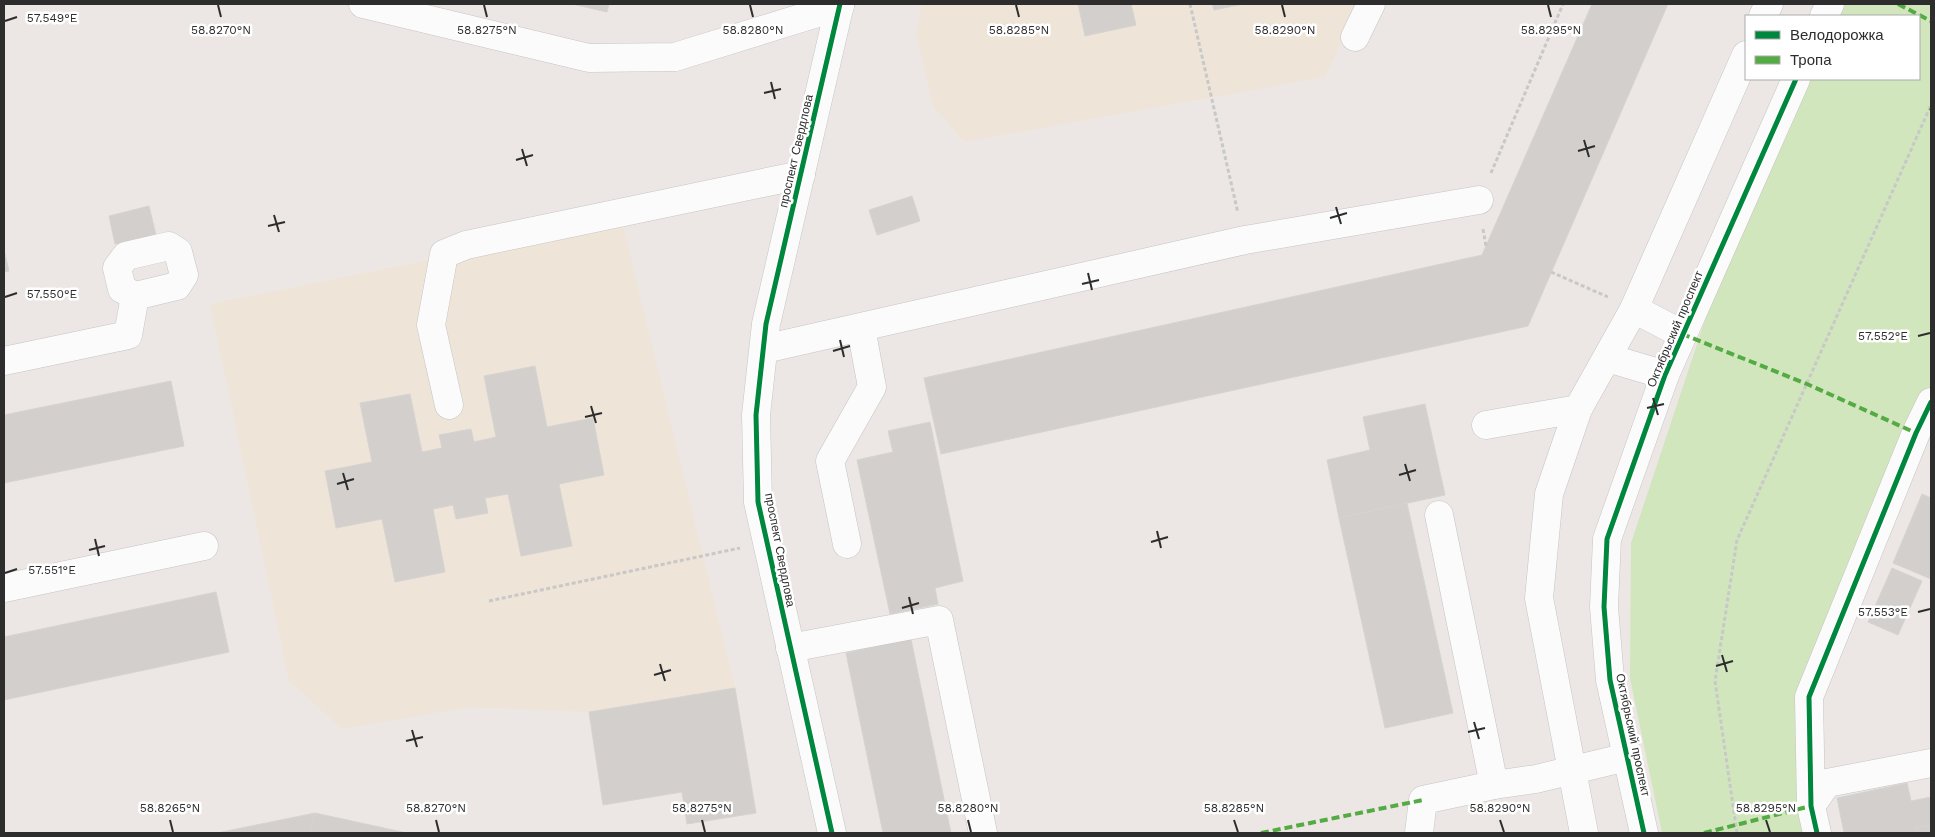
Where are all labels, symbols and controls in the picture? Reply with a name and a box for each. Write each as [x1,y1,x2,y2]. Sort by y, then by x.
text: 57.549°E [27,11,78,25]
legend [1745,15,1920,80]
text: 58.8270°N [191,23,251,37]
text: 58.8275°N [457,23,517,37]
text: 58.8280°N [722,23,784,37]
text: 58.8285°N [989,23,1049,37]
text: 58.8290°N [1254,23,1316,37]
text: 58.8295°N [1521,23,1581,37]
text: Велодорожка [1790,26,1884,44]
text: Тропа [1790,51,1832,69]
street label: проспект Свердлова [776,93,816,209]
street label: Октябрьский проспект [1644,268,1706,389]
text: 57.550°E [27,287,78,301]
text: 57.552°E [1858,329,1908,343]
street label: проспект Свердлова [762,492,798,608]
text: 57.551°E [28,563,76,577]
text: 57.553°E [1858,605,1908,619]
street label: Октябрьский проспект [1613,672,1653,798]
text: 58.8265°N [140,801,200,815]
text: 58.8270°N [406,801,466,815]
text: 58.8275°N [672,801,732,815]
text: 58.8280°N [937,801,999,815]
text: 58.8285°N [1204,801,1264,815]
text: 58.8290°N [1469,801,1531,815]
text: 58.8295°N [1736,801,1796,815]

